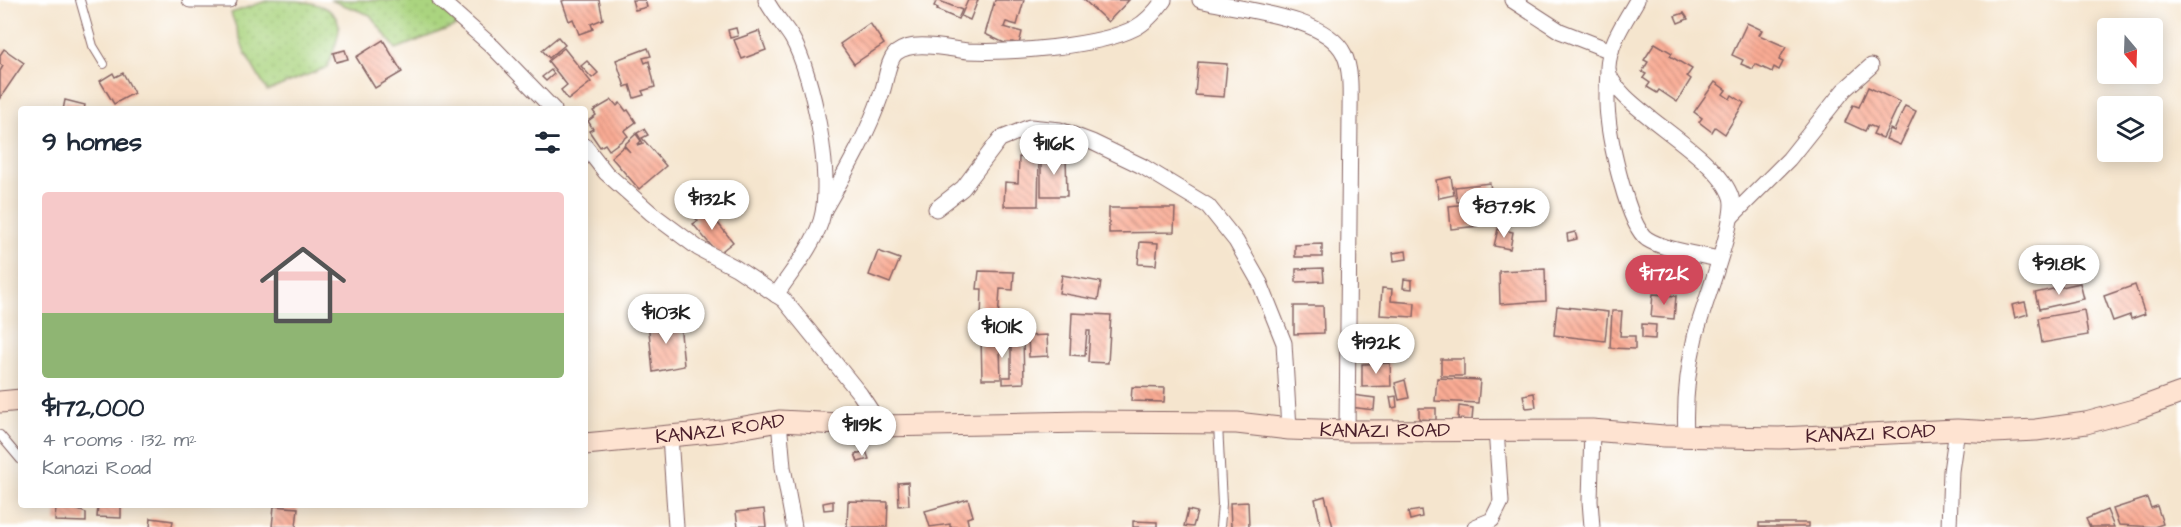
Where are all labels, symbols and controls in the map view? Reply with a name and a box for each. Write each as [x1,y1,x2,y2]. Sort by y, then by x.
north arrow [2097,18,2163,84]
map controls [2097,18,2163,162]
button: layers [2097,96,2163,162]
text: 9 homes [42,124,142,160]
pin: $116K [1012,125,1096,176]
icon: filters [531,126,564,159]
text: $116K [1034,130,1074,158]
pin: $132K [670,180,754,231]
text: $132K [688,185,736,213]
pin: $87.9K [1455,188,1553,239]
text: $87.9K [1473,193,1535,221]
icon: home [249,231,357,339]
pin: $91.8K [2010,245,2108,296]
text: $91.8K [2033,250,2085,278]
pin: $172K [1622,255,1706,306]
text: $172K [1639,260,1689,288]
pin: $103K [624,294,708,345]
text: $103K [642,299,690,327]
pin: $101K [960,308,1044,359]
text: $101K [982,313,1022,341]
pin: $192K [1334,324,1418,375]
text: $192K [1352,329,1400,357]
text: $172,000 [42,390,145,426]
street label: KANAZI ROAD [654,406,787,451]
pin: $119K [820,406,904,457]
text: $119K [842,411,882,439]
street label: KANAZI ROAD [1319,416,1450,445]
street label: KANAZI ROAD [1805,417,1936,451]
text: 4 rooms · 132 m² [42,426,197,454]
text: Kanazi Road [42,454,151,482]

